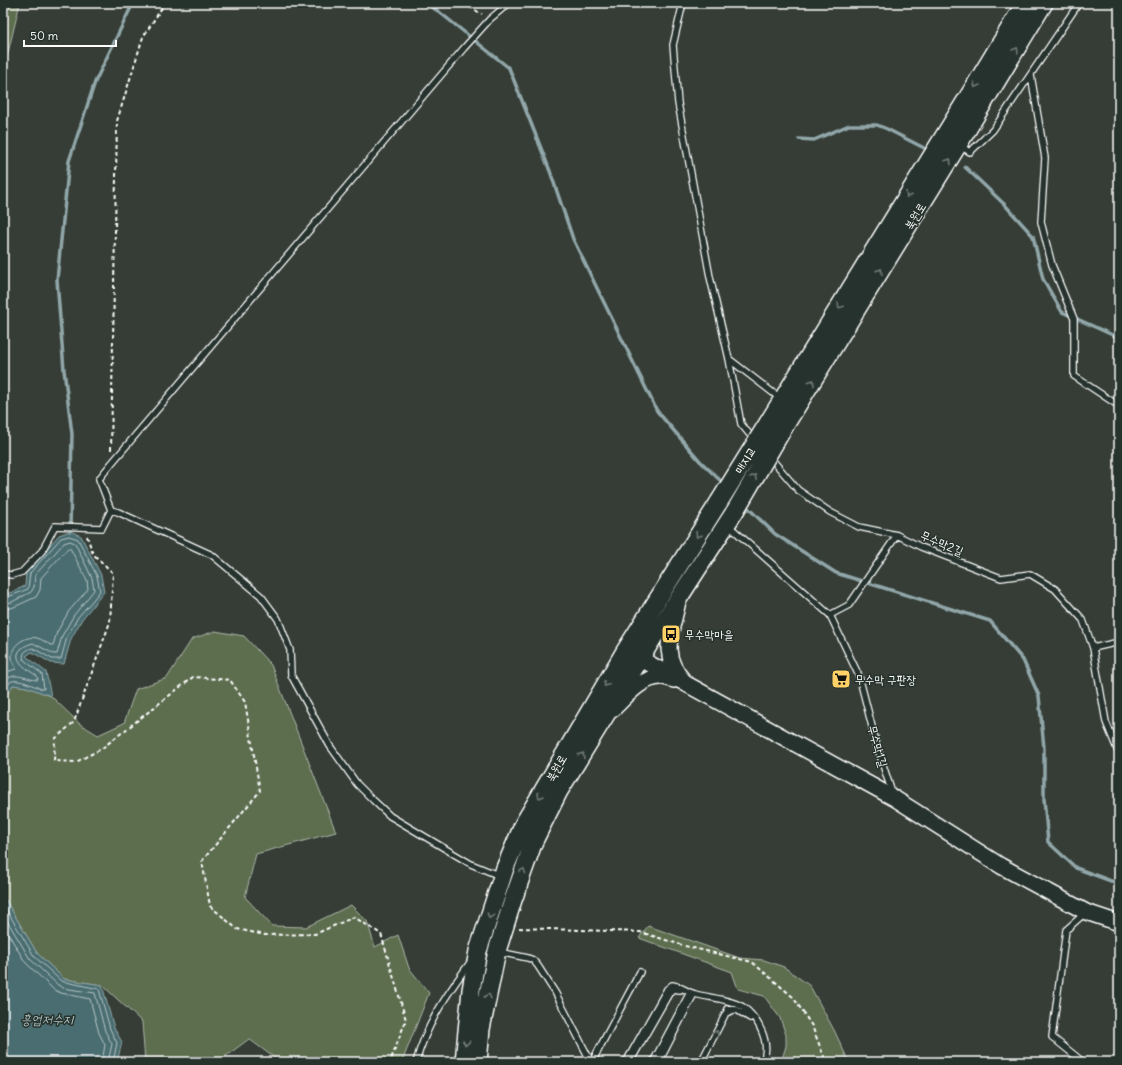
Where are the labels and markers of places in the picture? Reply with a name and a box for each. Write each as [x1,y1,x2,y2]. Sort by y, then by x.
bus stop icon: 무수막마을 [660,623,682,645]
place label: 무수막마을 [685,627,734,642]
supermarket icon: 무수막 구판장 [830,668,852,690]
place label: 무수막 구판장 [855,672,916,687]

